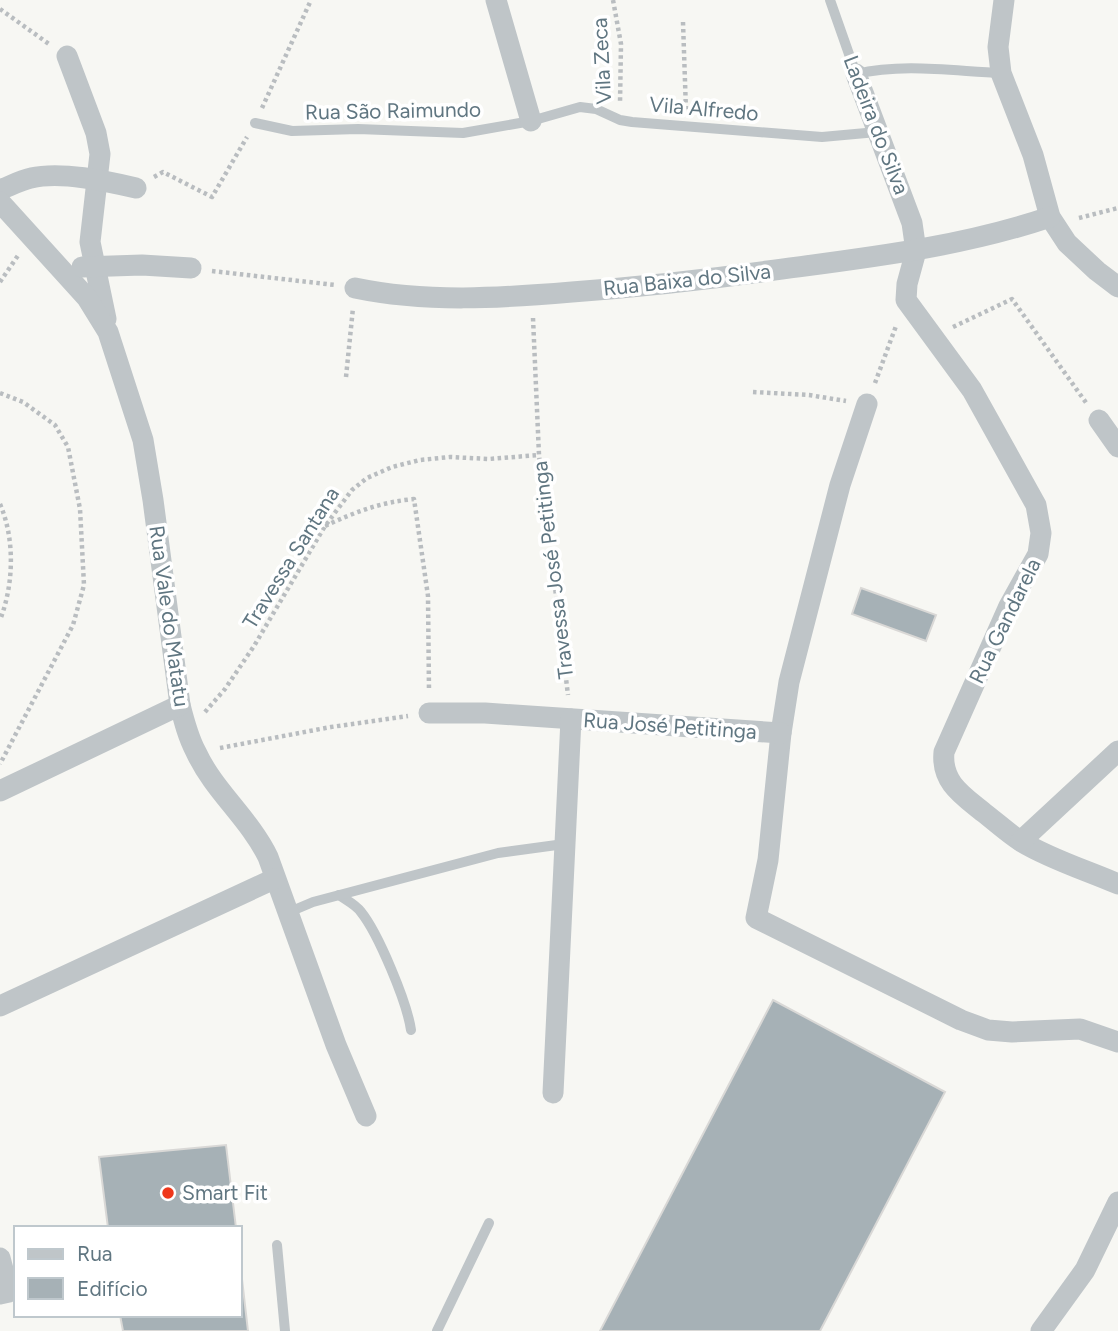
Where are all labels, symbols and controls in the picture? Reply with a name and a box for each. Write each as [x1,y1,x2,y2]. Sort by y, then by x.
street label: Vila Zeca [587,17,616,105]
street label: Ladeira do Silva [839,52,914,198]
street label: Vila Alfredo [648,91,760,126]
street label: Rua São Raimundo [305,96,481,125]
street label: Rua Baixa do Silva [602,258,772,301]
street label: Travessa José Petitinga [527,460,578,680]
street label: Travessa Santana [237,482,344,633]
street label: Rua Vale do Matatu [144,524,195,708]
street label: Rua Gandarela [963,554,1046,687]
street label: Rua José Petitinga [582,707,758,744]
place label: Smart Fit [182,1180,268,1205]
marker: Smart Fit [160,1185,176,1201]
legend [14,1226,242,1317]
text: Rua [77,1241,113,1266]
text: Edifício [77,1276,148,1301]

